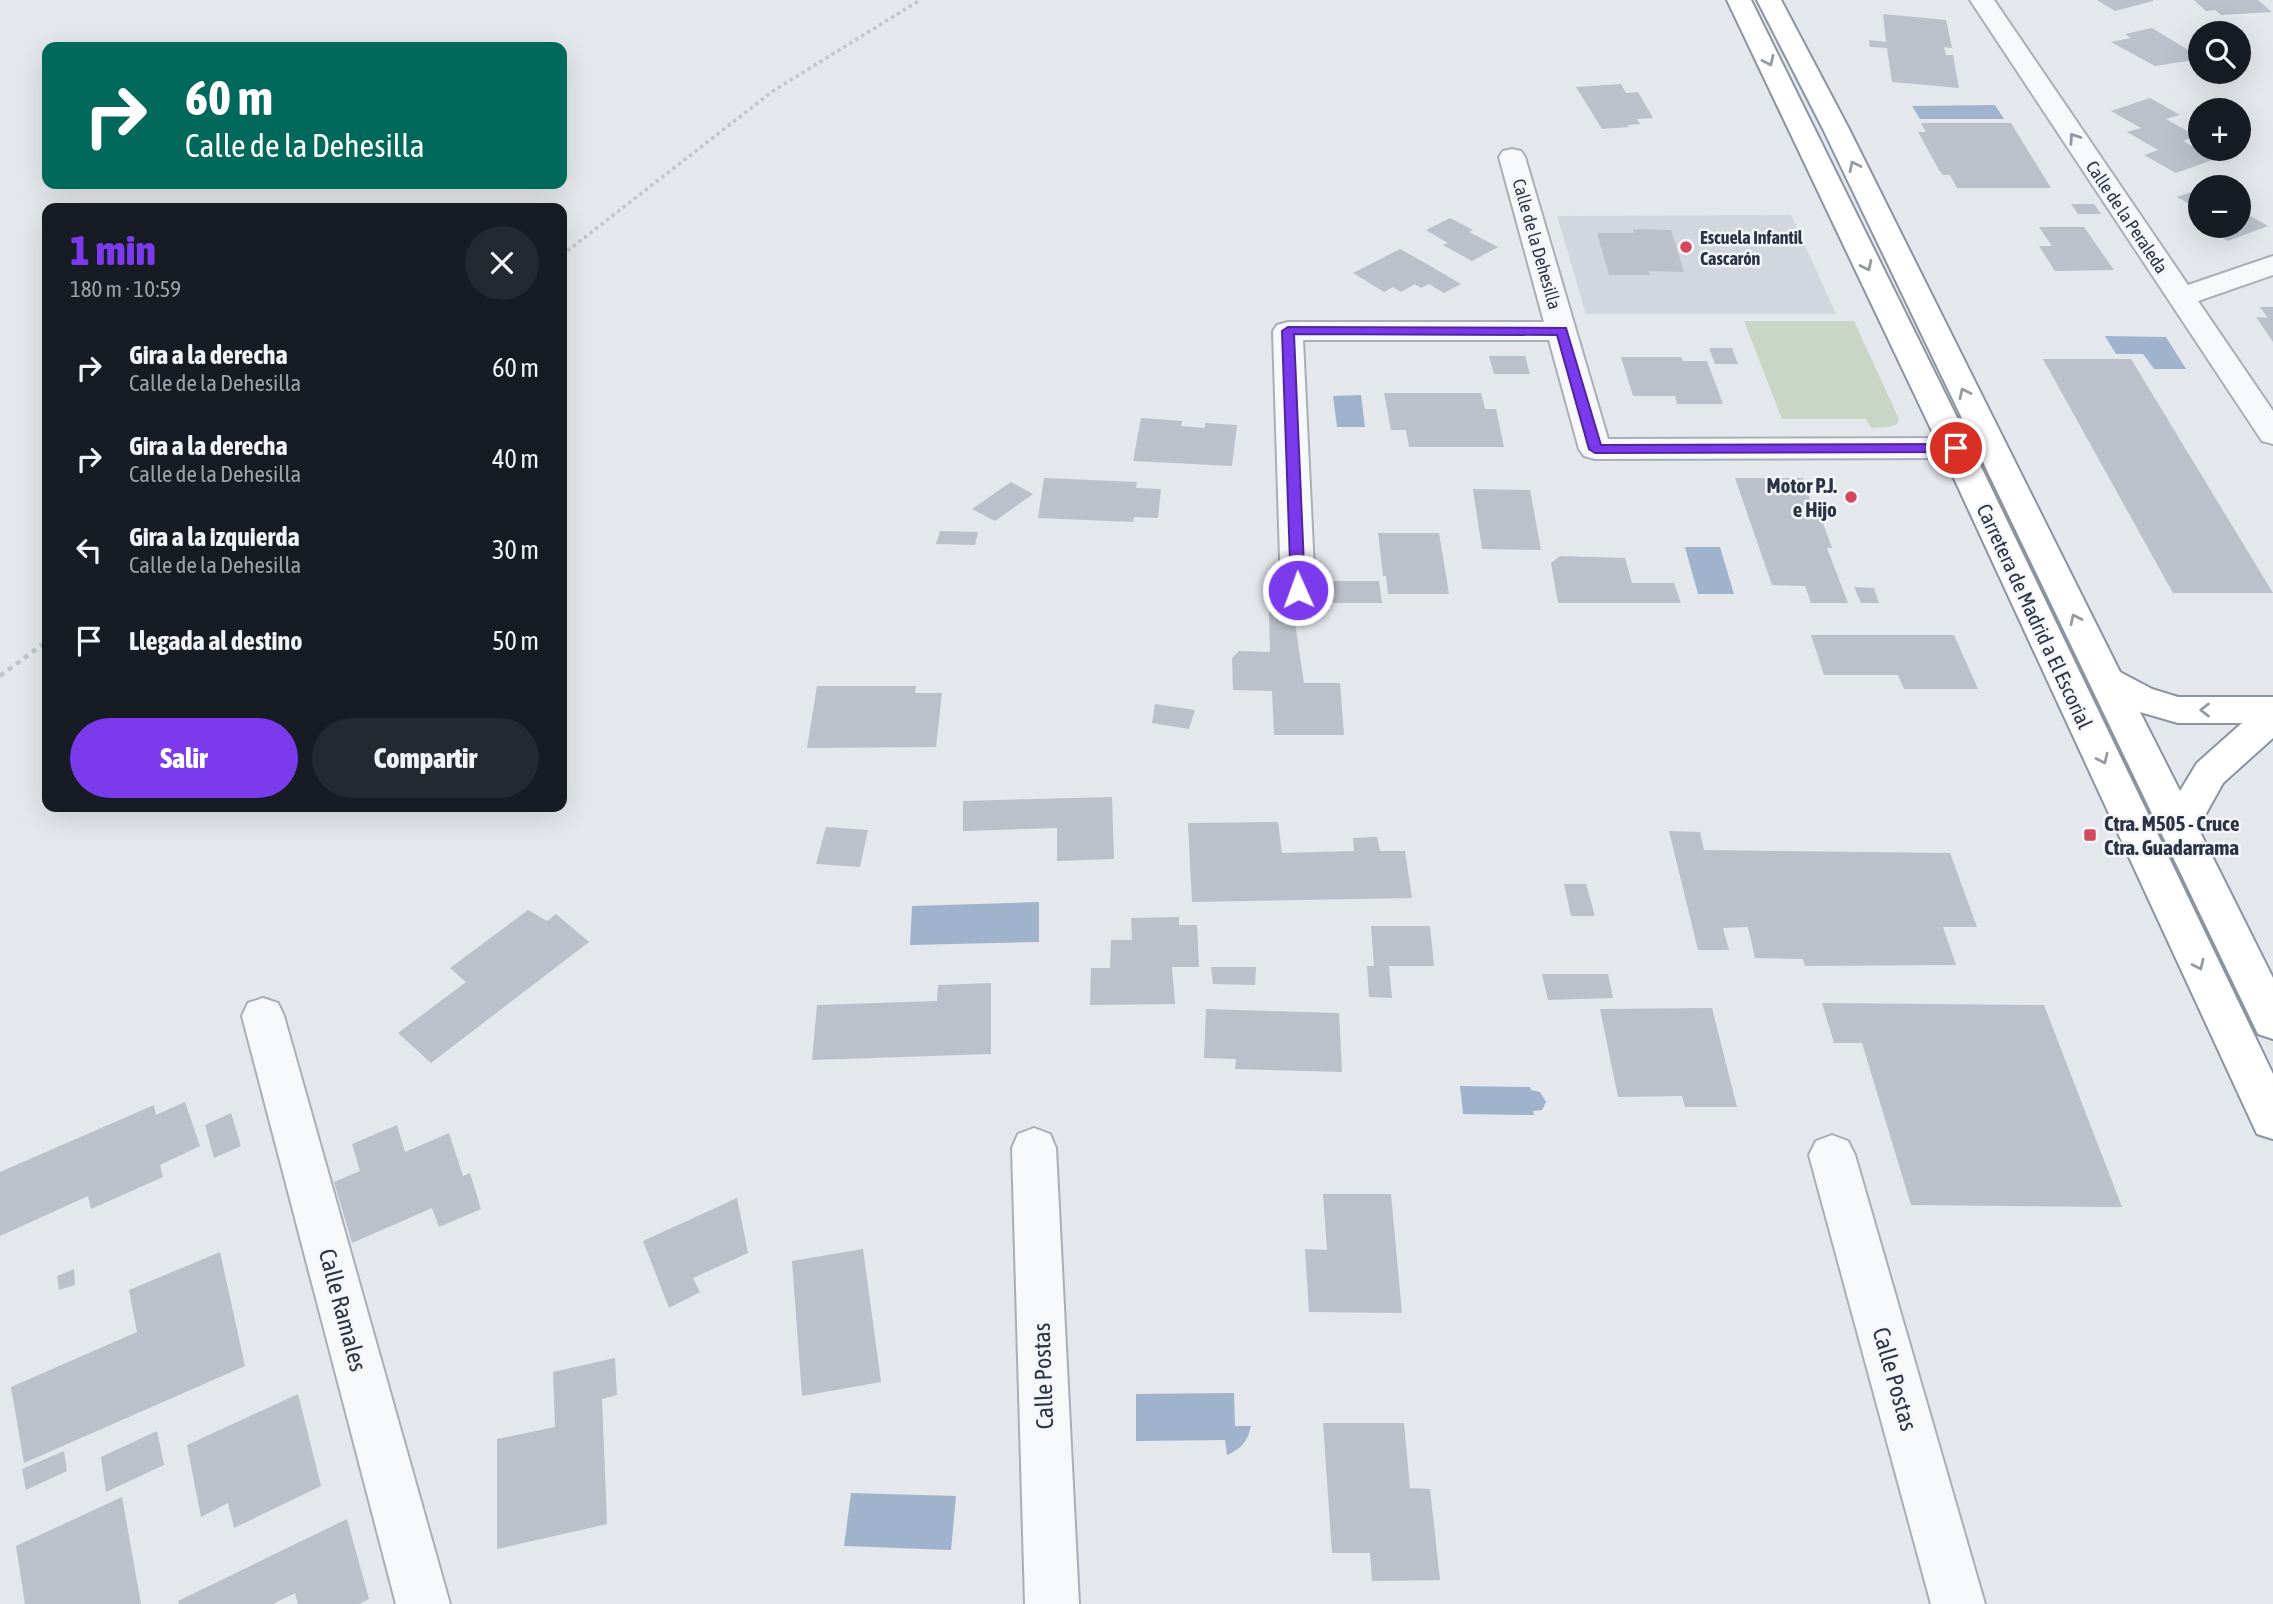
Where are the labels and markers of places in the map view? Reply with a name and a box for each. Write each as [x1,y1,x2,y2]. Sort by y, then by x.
place label: Escuela Infantil Cascarón [1700,227,1803,269]
marker: Escuela Infantil Cascarón [1678,239,1694,255]
pin [1926,418,1986,478]
place label: Motor P.J. e Hijo [1767,473,1837,521]
marker: Motor P.J. e Hijo [1843,489,1859,505]
place label: Ctra. M505 - Cruce Ctra. Guadarrama [2104,811,2239,859]
marker: Ctra. M505 - Cruce Ctra. Guadarrama [2082,827,2098,843]

